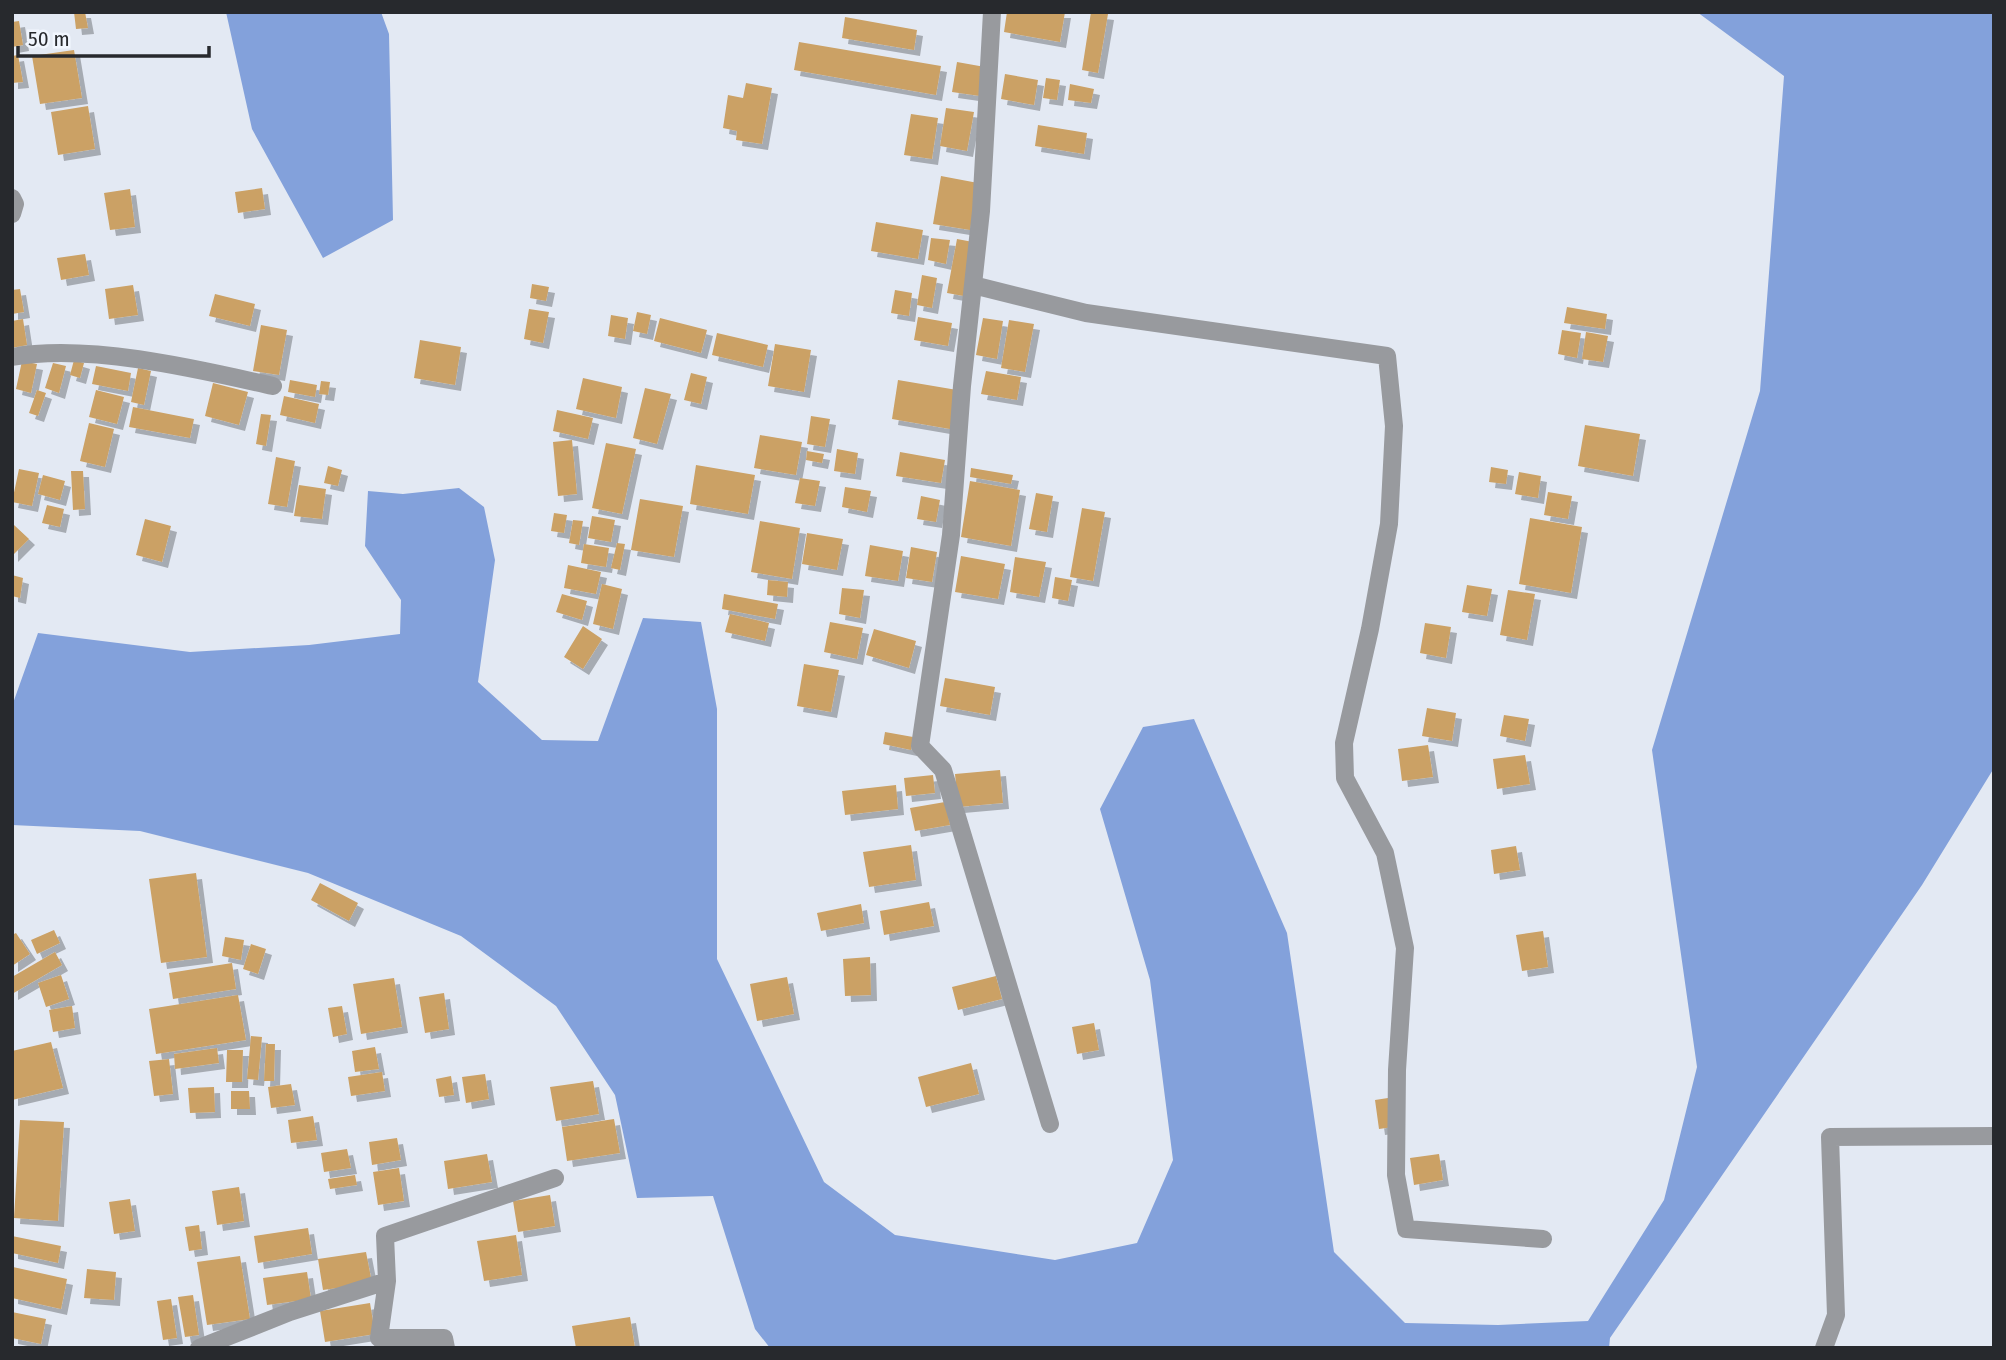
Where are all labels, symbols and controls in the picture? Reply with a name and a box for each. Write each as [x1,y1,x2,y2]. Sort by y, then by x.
scale bar [18,14,208,58]
text: 50 m [28,26,70,52]

